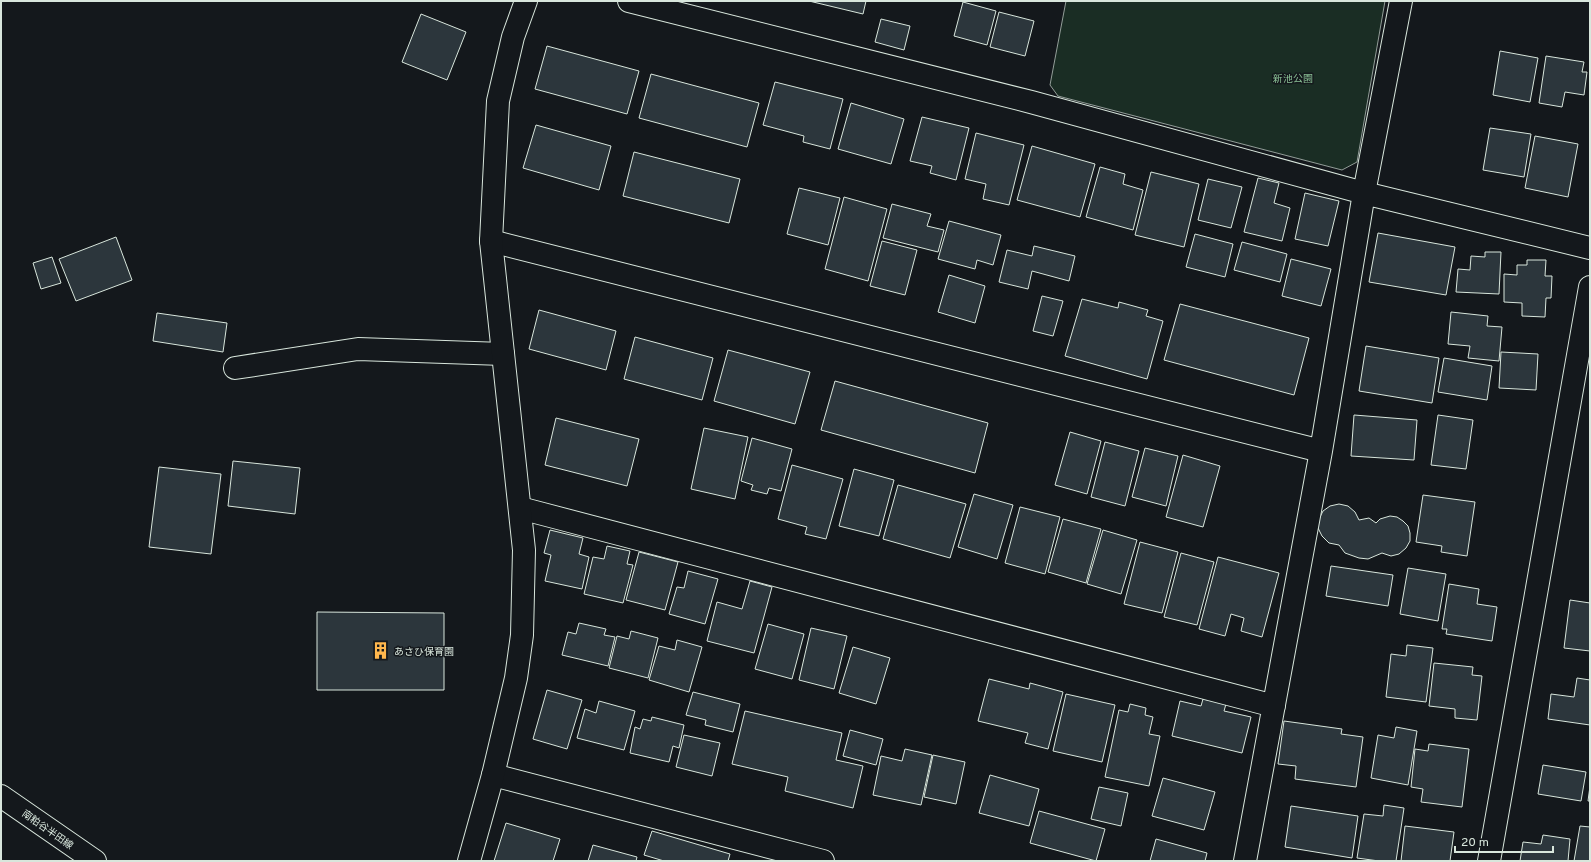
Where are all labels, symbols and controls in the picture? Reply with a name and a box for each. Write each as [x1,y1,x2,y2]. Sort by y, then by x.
park label: 新池公園 [1273,73,1313,86]
building icon: あさひ保育園 [371,641,391,661]
place label: あさひ保育園 [394,646,454,659]
street label: 南粕谷半田線 [19,808,75,853]
scale bar [1455,828,1553,854]
text: 20 m [1461,835,1489,851]

